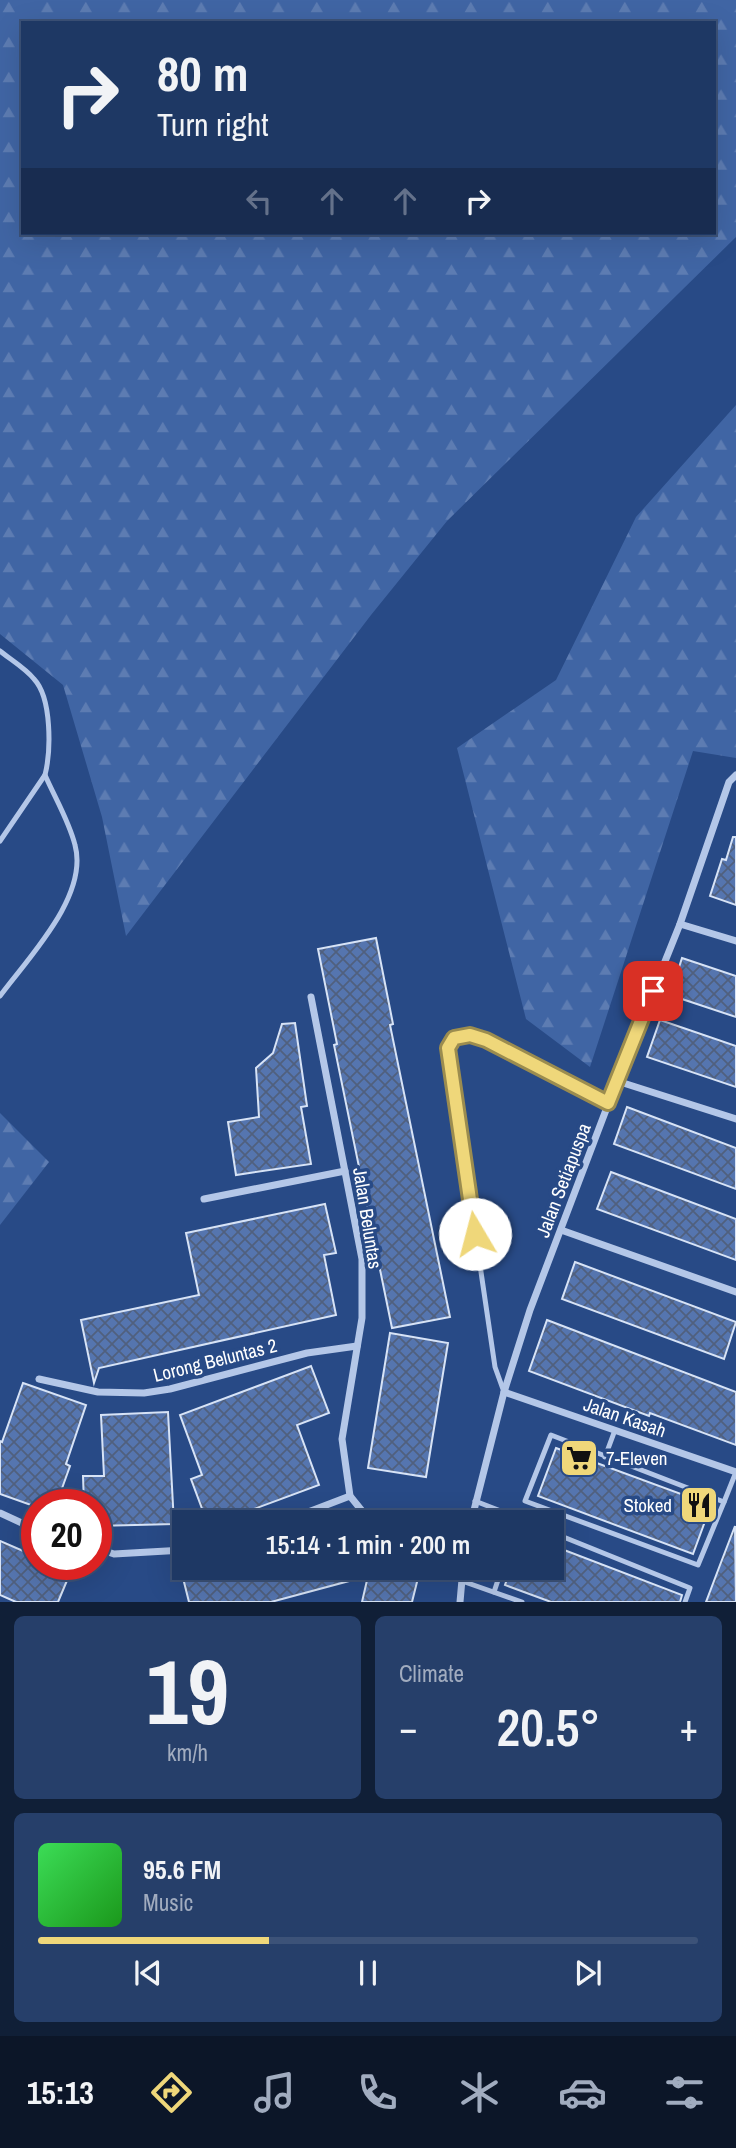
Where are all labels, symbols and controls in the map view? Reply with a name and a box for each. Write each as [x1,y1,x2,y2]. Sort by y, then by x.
text: 80 m [157,40,249,106]
icon: right [42,49,133,140]
text: Turn right [157,103,269,146]
icon: left [240,182,278,220]
icon: ahead [313,182,351,220]
icon: ahead [386,182,424,220]
icon: right [459,182,497,220]
pin [623,961,683,1021]
icon: arrive [634,972,672,1010]
street label: Jalan Setiapuspa [529,1119,597,1241]
street label: Jalan Beluntas [347,1165,389,1271]
position arrow [438,1197,512,1271]
street label: Lorong Beluntas 2 [150,1332,280,1388]
street label: Jalan Kasah [580,1391,670,1443]
supermarket icon: 7-Eleven [558,1437,600,1479]
place label: 7-Eleven [606,1445,667,1471]
restaurant icon: Stoked [678,1484,720,1526]
speed limit sign: 20 [21,1489,112,1580]
place label: Stoked [623,1492,672,1518]
text: 15:14 · 1 min · 200 m [266,1527,470,1562]
text: 19 [146,1630,229,1752]
text: Climate [399,1658,464,1689]
text: 20.5° [497,1692,600,1762]
text: − [399,1702,417,1753]
text: + [680,1702,698,1753]
text: km/h [167,1737,208,1768]
text: 95.6 FM [143,1852,221,1887]
text: Music [143,1887,193,1918]
icon: previous [129,1954,167,1992]
icon: pause [349,1954,387,1992]
icon: next [569,1954,607,1992]
icon: directions [147,2068,196,2117]
icon: music [250,2068,299,2117]
icon: phone [353,2068,402,2117]
icon: climate [455,2068,504,2117]
icon: car [558,2068,607,2117]
icon: filters [660,2068,709,2117]
text: 15:13 [27,2071,94,2114]

